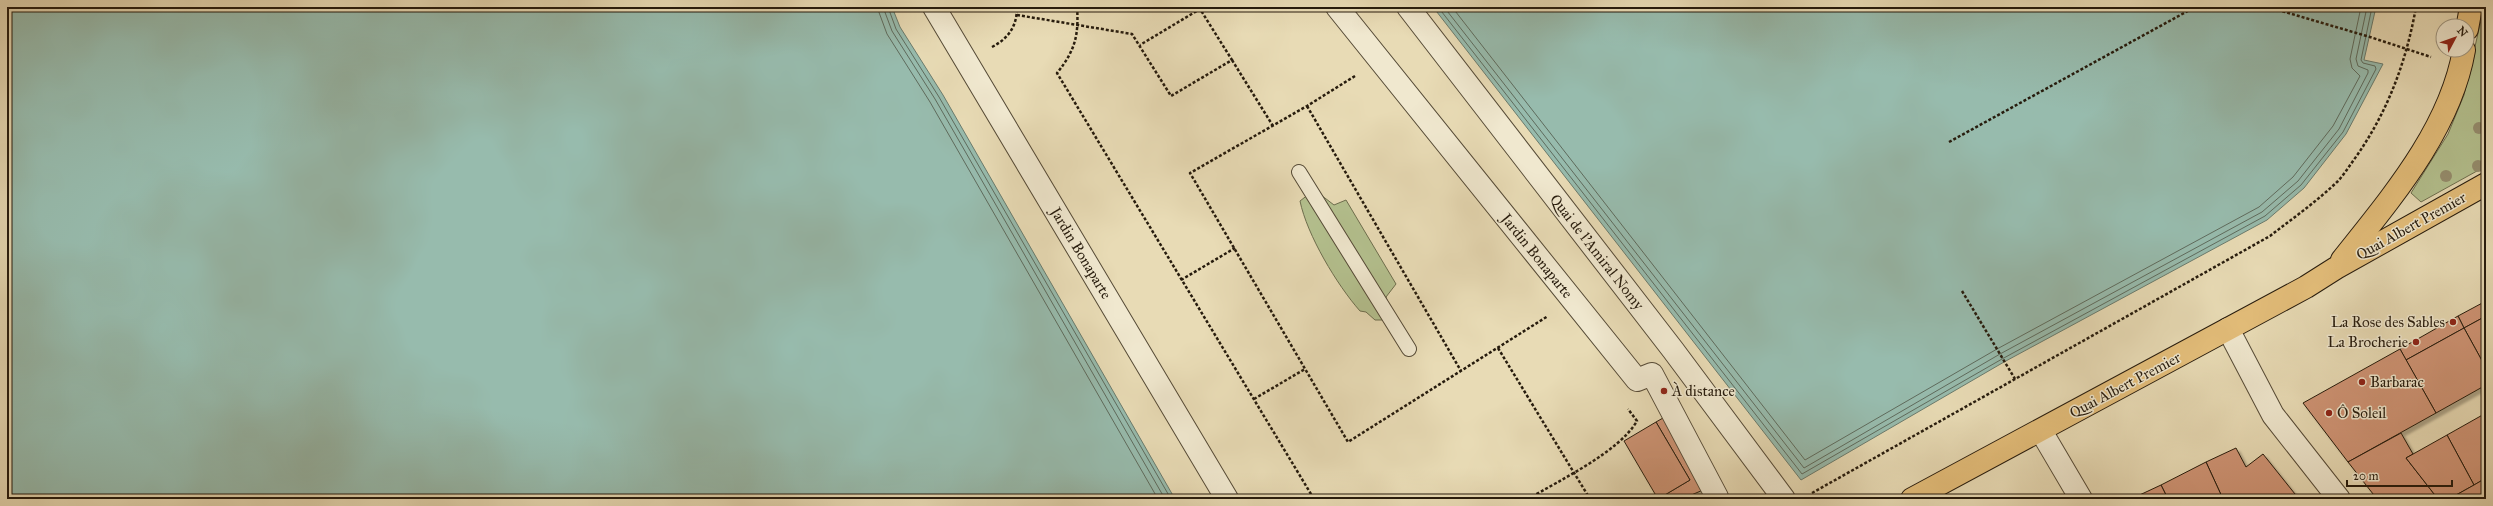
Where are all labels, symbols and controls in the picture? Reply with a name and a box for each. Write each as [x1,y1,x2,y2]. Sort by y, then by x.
north arrow [2435,18,2475,58]
text: N [2454,24,2471,40]
street label: Quai Albert Premier [2353,188,2469,264]
street label: Quai de l'Amiral Nomy [1546,191,1648,314]
street label: Jardin Bonaparte [1045,202,1115,303]
street label: Jardin Bonaparte [1495,208,1577,303]
place label: La Rose des Sables [2331,313,2445,331]
marker: La Rose des Sables [2448,317,2458,327]
place label: La Brocherie [2327,333,2408,351]
marker: La Brocherie [2411,337,2421,347]
street label: Quai Albert Premier [2066,348,2184,422]
place label: Barbarac [2370,373,2424,391]
marker: Barbarac [2357,377,2367,387]
place label: À distance [1671,381,1735,400]
marker: À distance [1659,386,1669,396]
place label: Ô Soleil [2337,404,2387,422]
marker: Ô Soleil [2324,408,2334,418]
scale bar [2347,462,2452,488]
text: 20 m [2353,469,2379,483]

